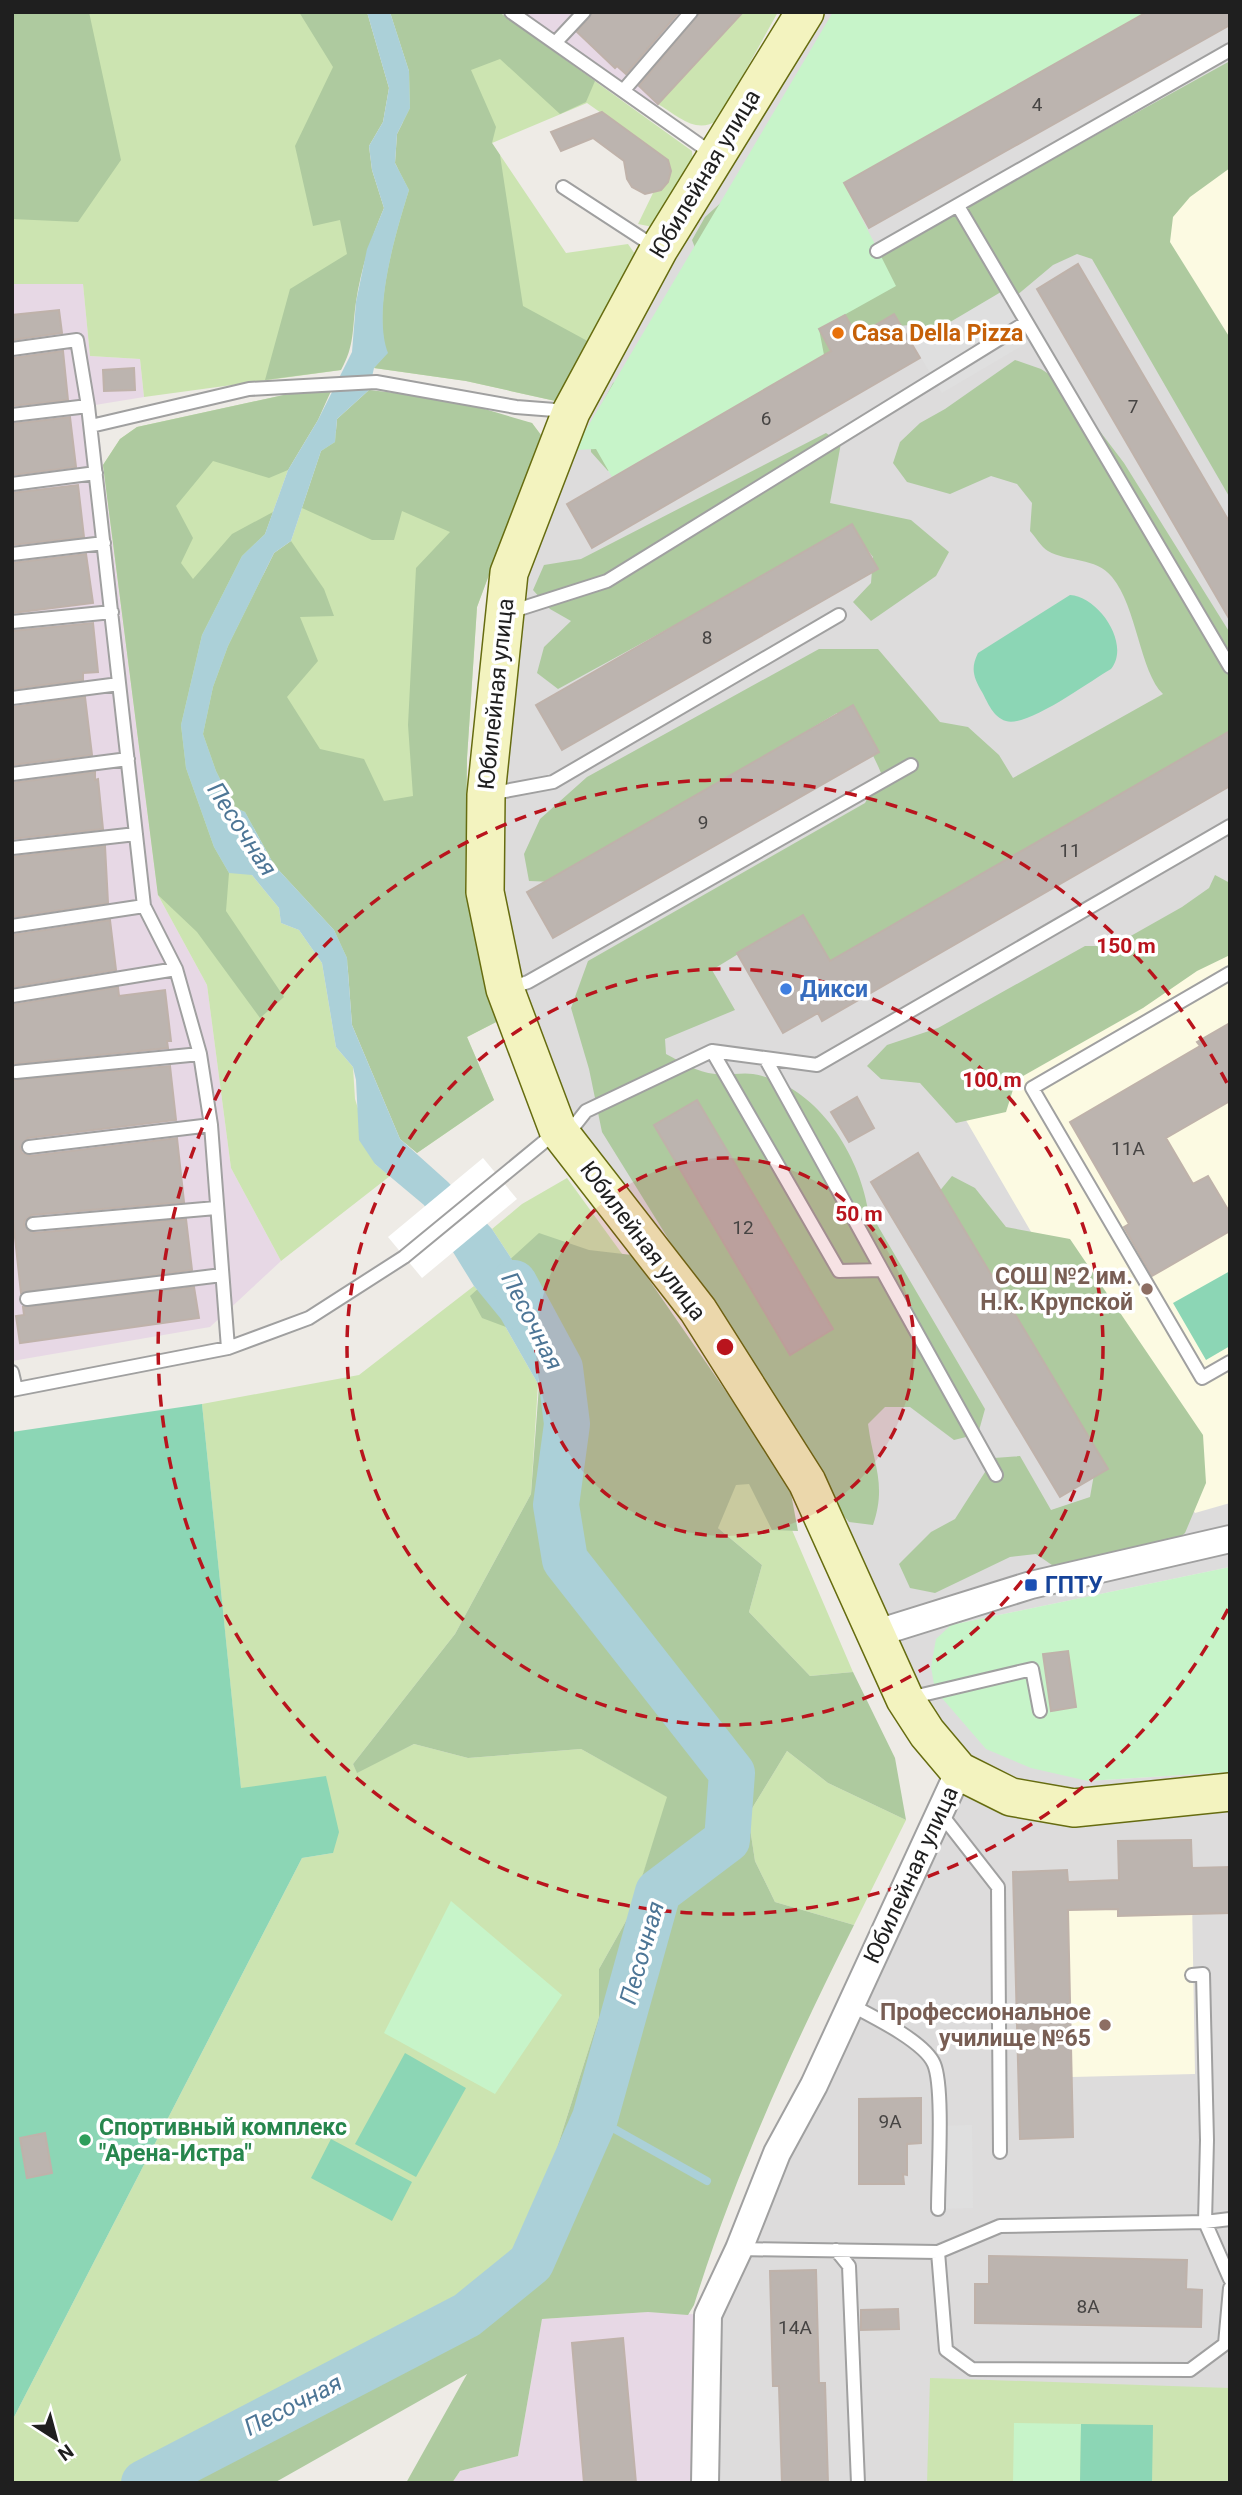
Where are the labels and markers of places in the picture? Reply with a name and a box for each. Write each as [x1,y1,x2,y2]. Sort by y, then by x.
place label: Casa Della Pizza [852,320,1023,347]
marker: Casa Della Pizza [830,325,846,341]
place label: Дикси [800,976,868,1003]
marker: Дикси [778,981,794,997]
place label: СОШ №2 им. Н.К. Крупской [980,1263,1133,1316]
marker: СОШ №2 им. Н.К. Крупской [1139,1281,1155,1297]
centre of rings [713,1335,737,1359]
place label: ГПТУ [1045,1572,1103,1599]
marker: ГПТУ [1023,1577,1039,1593]
place label: Профессиональное училище №65 [880,1999,1091,2052]
marker: Профессиональное училище №65 [1097,2017,1113,2033]
place label: Спортивный комплекс "Арена-Истра" [99,2114,347,2167]
marker: Спортивный комплекс "Арена-Истра" [77,2132,93,2148]

